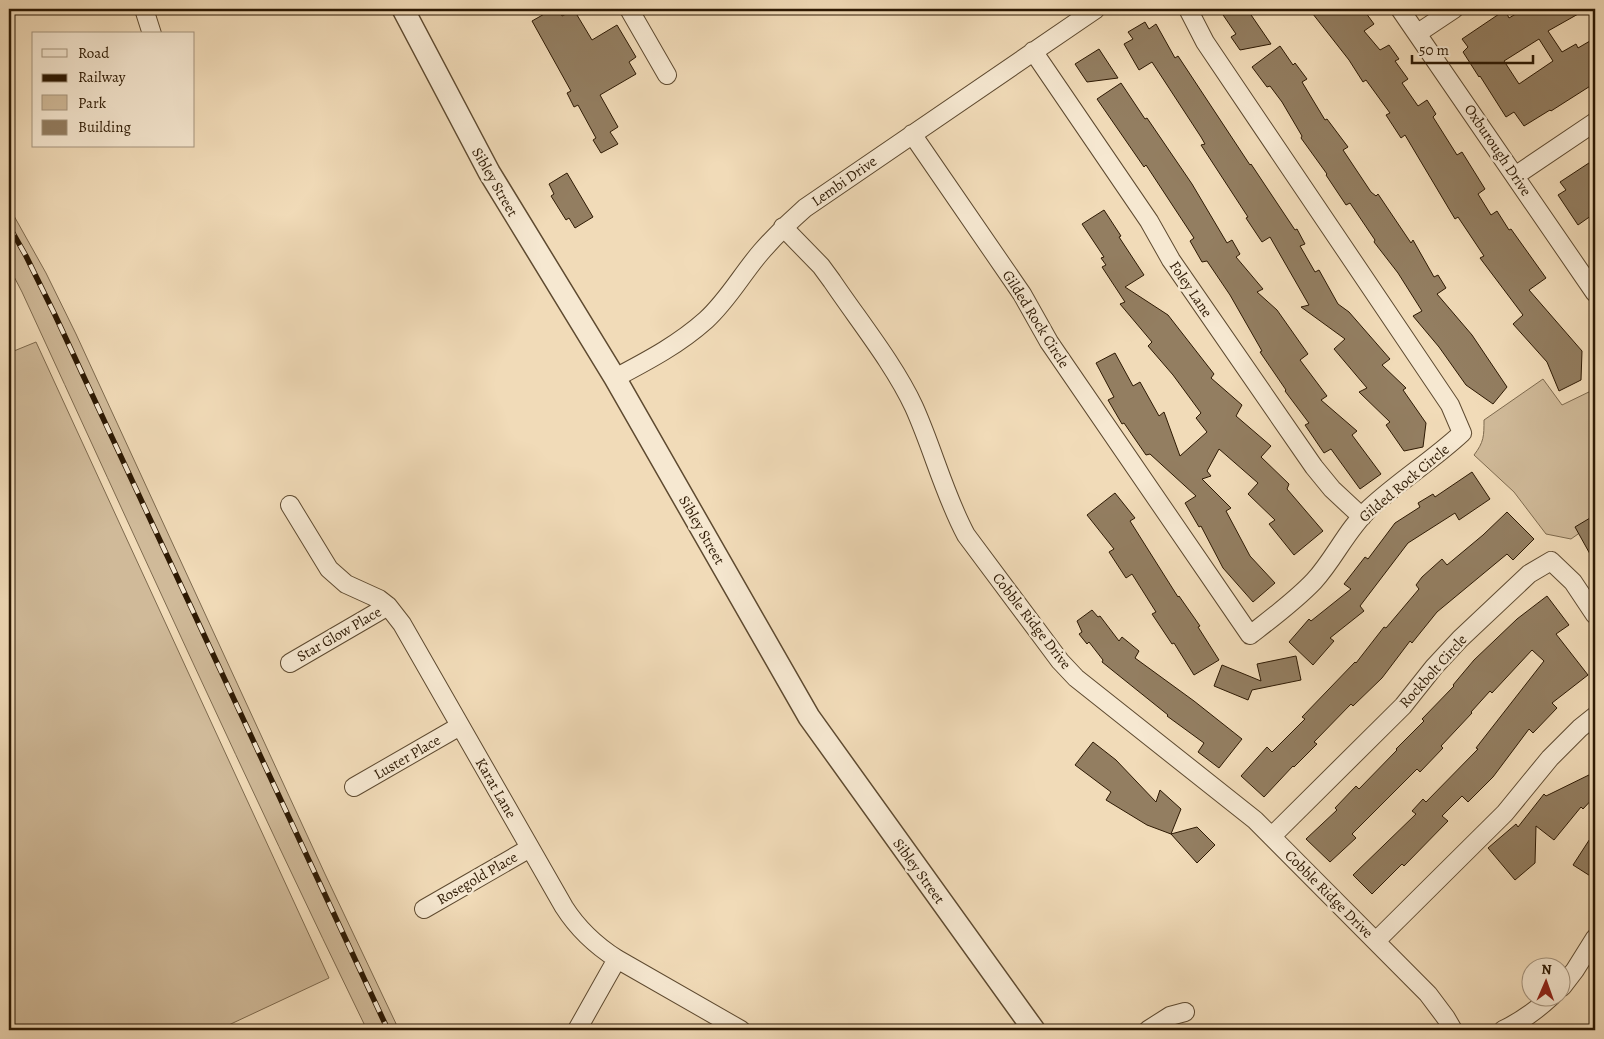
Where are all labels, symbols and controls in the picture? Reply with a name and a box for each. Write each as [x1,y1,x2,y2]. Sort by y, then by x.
legend [32,32,195,148]
scale bar [1412,32,1533,64]
text: 50 m [1419,40,1449,60]
text: Road [78,43,110,63]
text: Railway [78,67,126,87]
text: Park [78,93,107,113]
street label: Oxburough Drive [1460,100,1536,200]
text: Building [78,117,131,137]
street label: Sibley Street [467,144,523,220]
street label: Lembi Drive [807,151,881,211]
street label: Foley Lane [1165,257,1217,321]
street label: Gilded Rock Circle [998,266,1074,372]
street label: Gilded Rock Circle [1355,439,1454,527]
street label: Sibley Street [674,492,730,568]
street label: Cobble Ridge Drive [988,569,1076,674]
street label: Star Glow Place [293,602,385,666]
street label: Rockbolt Circle [1395,630,1472,712]
street label: Luster Place [370,730,444,784]
street label: Karat Lane [471,754,521,822]
street label: Sibley Street [888,834,950,908]
street label: Cobble Ridge Drive [1280,845,1378,943]
street label: Rosegold Place [433,847,521,909]
north arrow [1522,956,1572,1006]
text: N [1541,960,1552,979]

